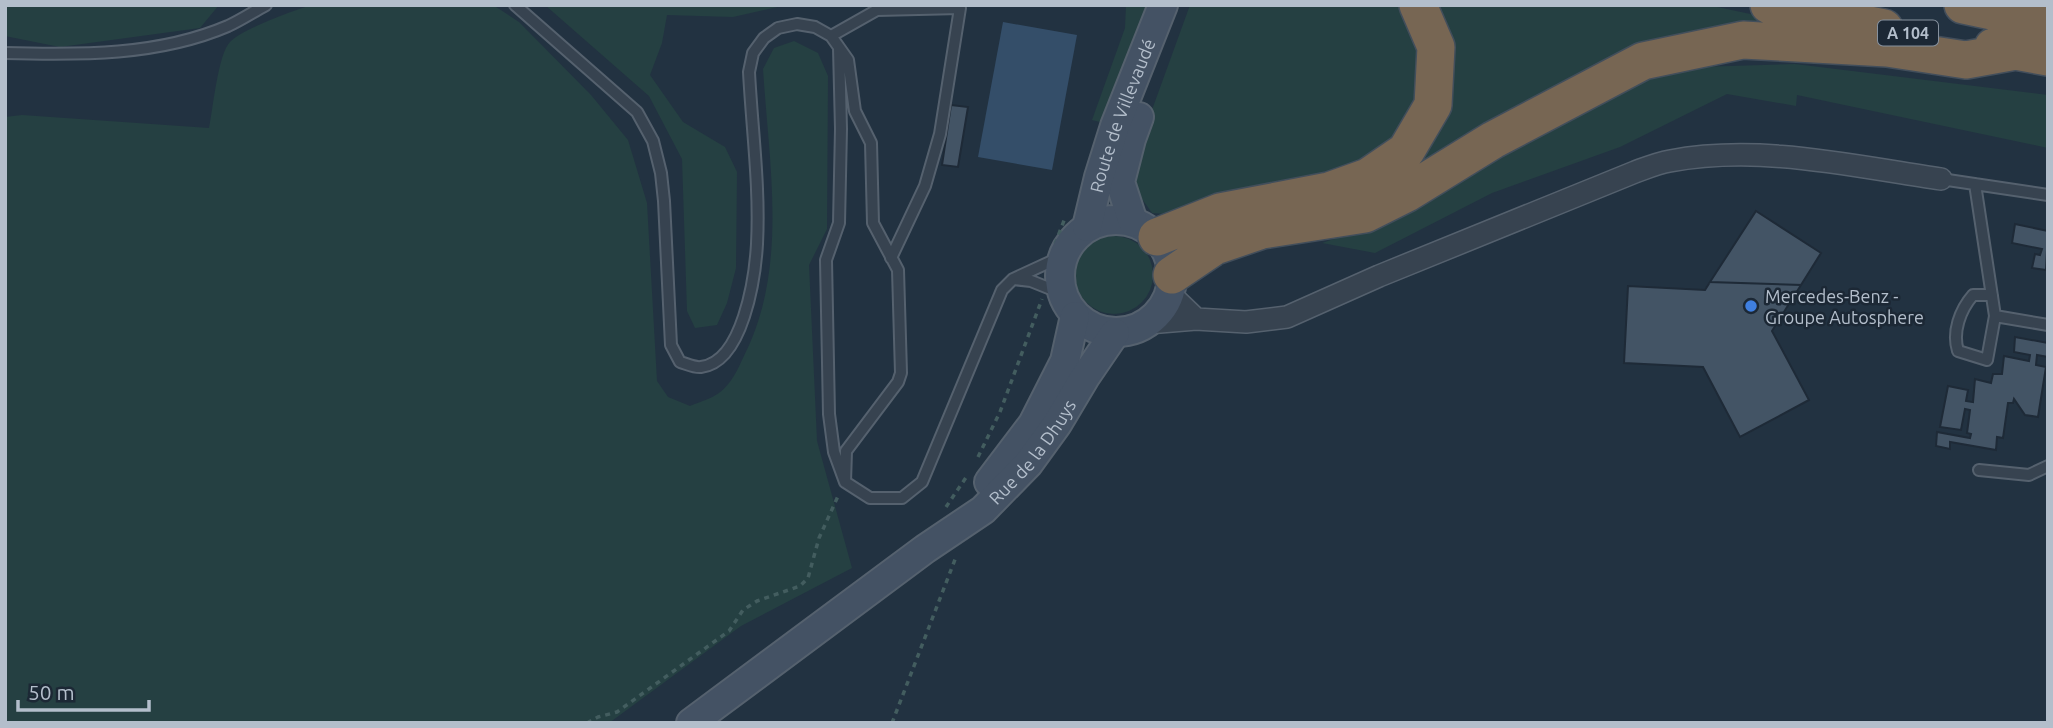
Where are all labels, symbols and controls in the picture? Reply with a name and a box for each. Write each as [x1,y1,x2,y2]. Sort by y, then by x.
road number: A 104 [1878,20,1938,46]
street label: Route de Villevaudé [1086,36,1159,194]
place label: Mercedes-Benz - Groupe Autosphere [1765,286,1924,327]
marker: Mercedes-Benz - Groupe Autosphere [1743,298,1759,314]
street label: Rue de la Dhuys [985,396,1079,508]
scale bar [18,668,149,712]
text: 50 m [28,680,75,704]

